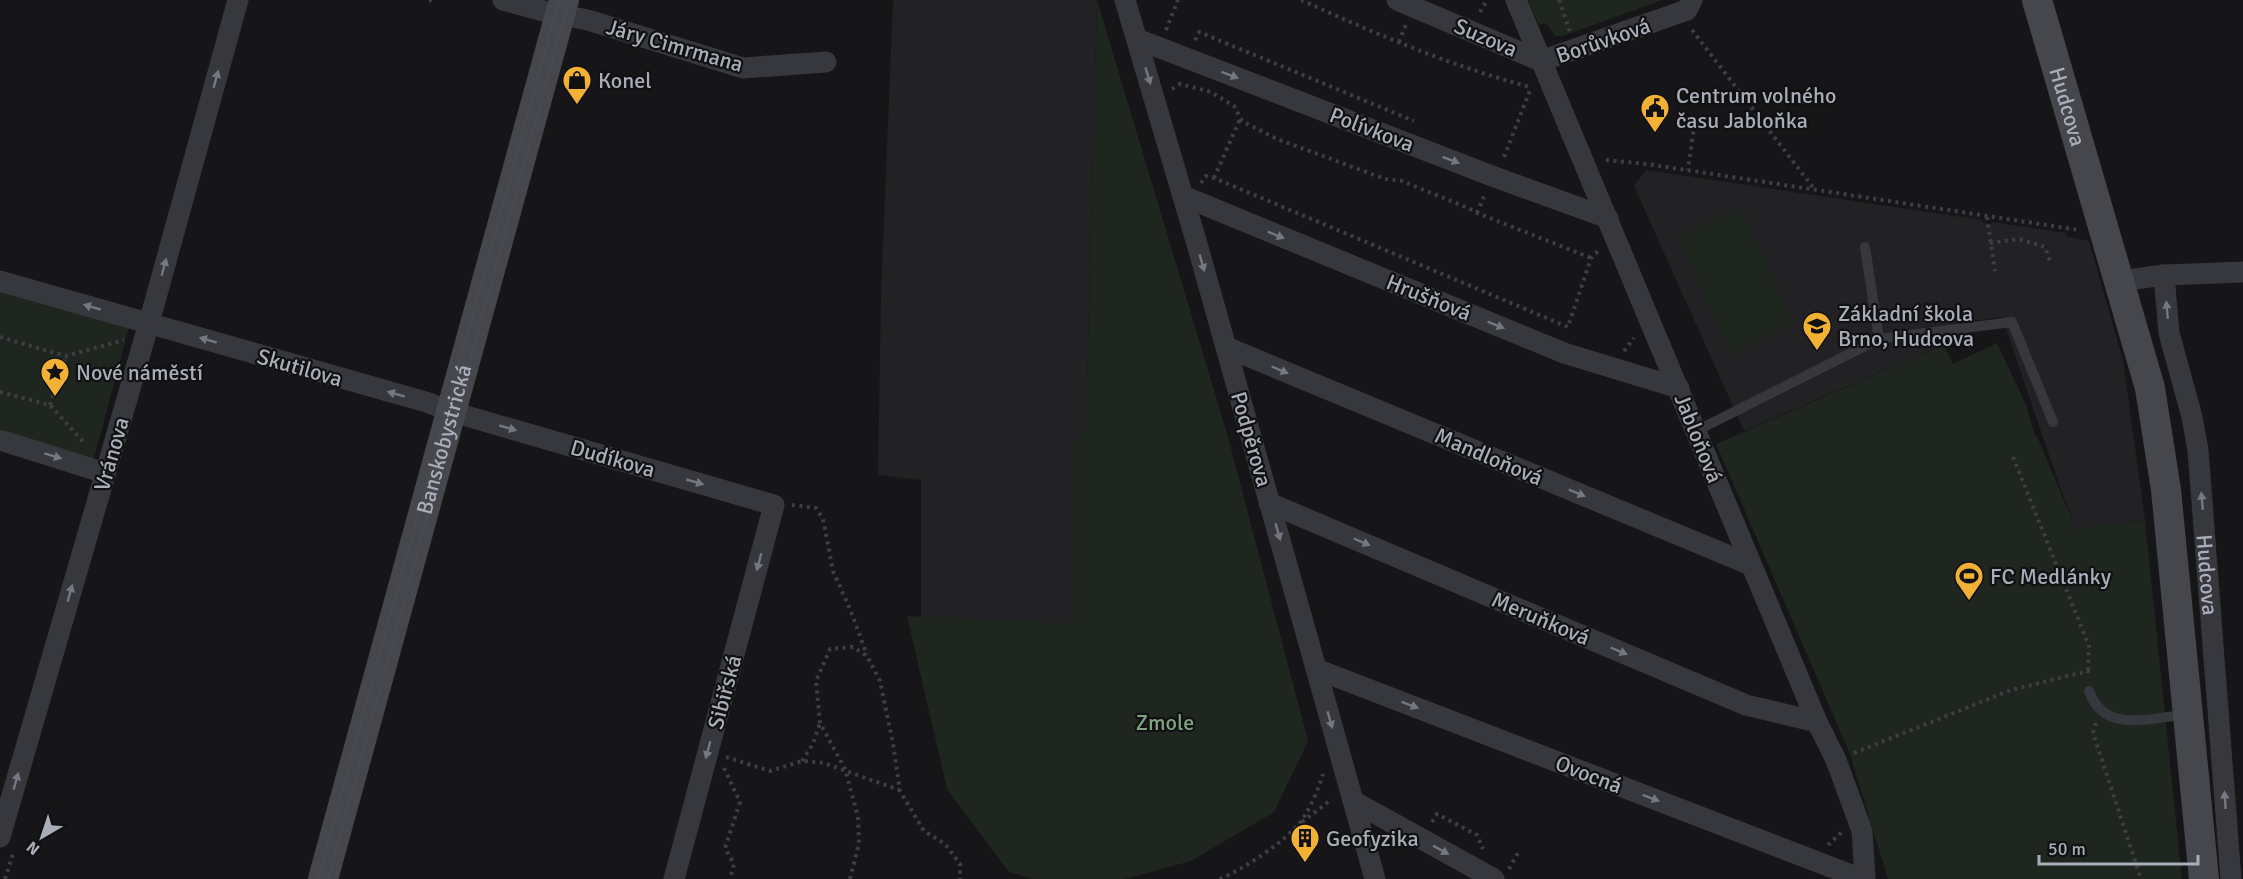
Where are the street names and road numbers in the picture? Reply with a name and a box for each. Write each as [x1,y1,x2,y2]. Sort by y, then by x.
street label: Suzova [1450,12,1522,63]
street label: Borůvková [1553,12,1654,69]
street label: Járy Cimrmana [603,13,746,78]
street label: Hudcova [2043,64,2092,149]
street label: Polívkova [1326,101,1418,158]
street label: Hrušňová [1383,268,1475,327]
street label: Skutilova [254,342,346,392]
street label: Banskobystrická [411,361,477,517]
street label: Podpěrova [1225,388,1278,490]
street label: Jabloňová [1668,390,1729,487]
street label: Vránova [88,414,135,494]
street label: Mandloňová [1431,422,1547,491]
street label: Dudíkova [567,434,658,483]
street label: Hudcova [2191,533,2224,616]
street label: Meruňková [1488,586,1594,651]
street label: Sibiřská [702,652,747,732]
street label: Ovocná [1552,749,1626,799]

